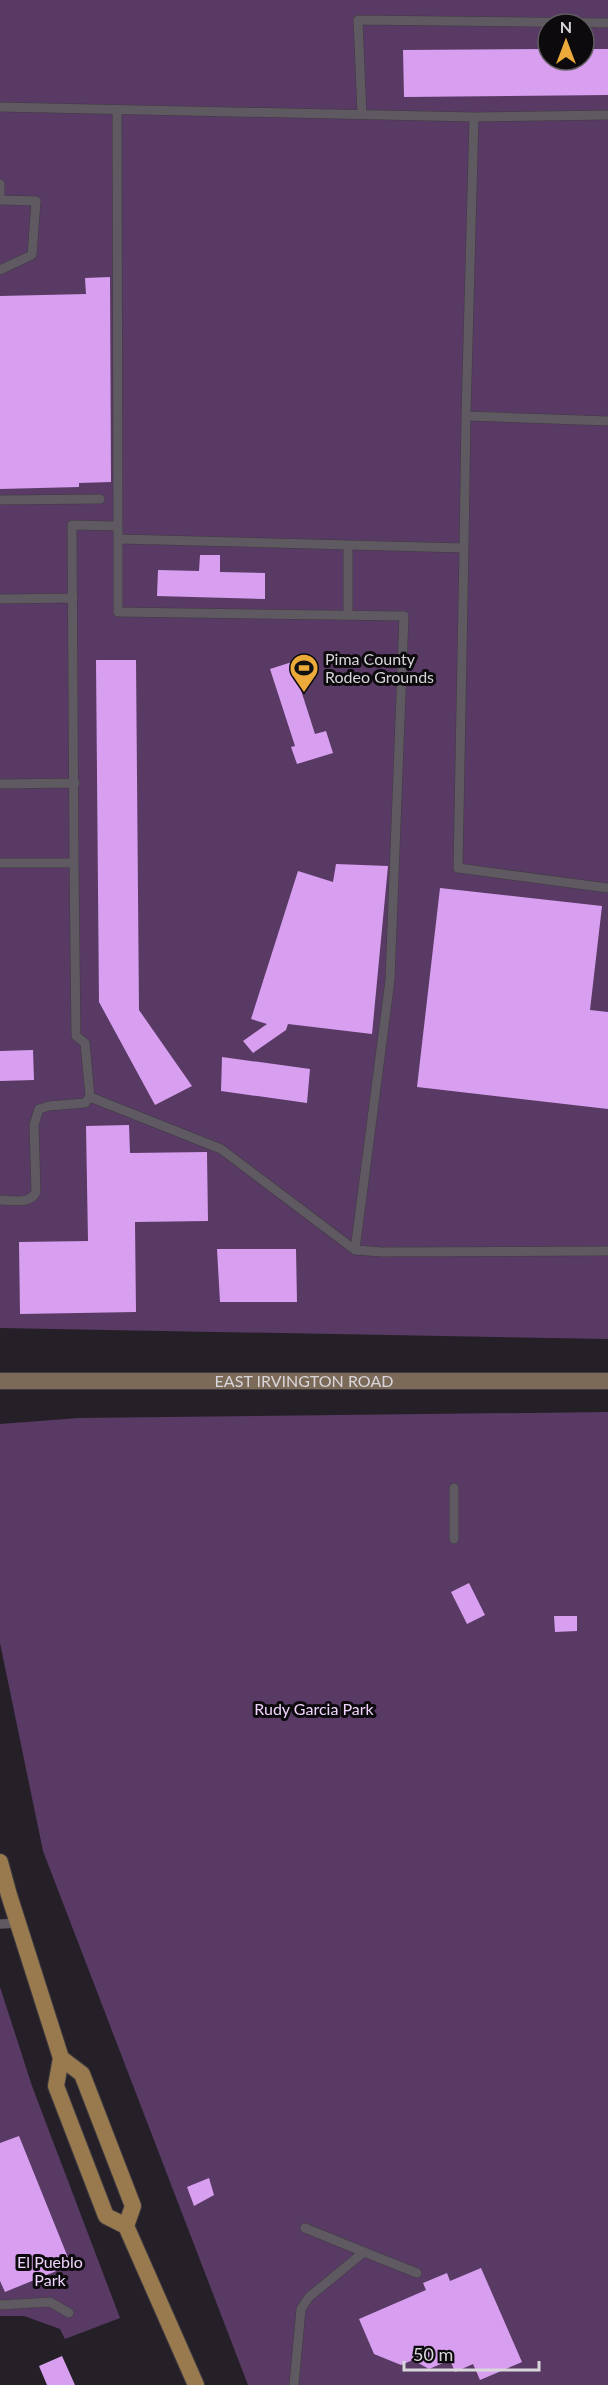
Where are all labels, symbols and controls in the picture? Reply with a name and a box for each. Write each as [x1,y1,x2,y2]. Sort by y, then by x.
north arrow [536,12,596,72]
text: N [560,17,572,36]
place label: Pima County Rodeo Grounds [325,649,434,686]
sports icon: Pima County Rodeo Grounds [288,652,320,694]
street label: EAST IRVINGTON ROAD [215,1371,393,1390]
park label: Rudy Garcia Park [254,1699,375,1718]
park label: El Pueblo Park [17,2252,83,2289]
scale bar [404,2334,539,2372]
text: 50 m [413,2343,453,2365]

